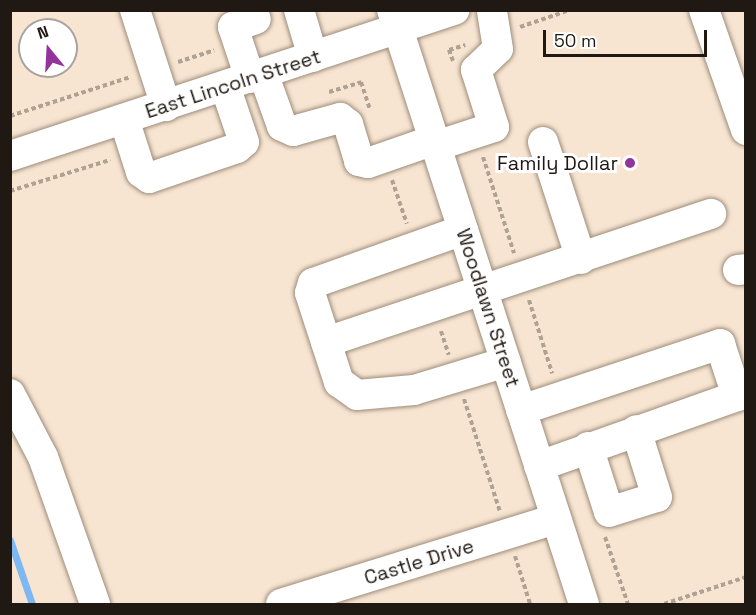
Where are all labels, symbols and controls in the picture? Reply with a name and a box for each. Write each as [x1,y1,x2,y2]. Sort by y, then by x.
north arrow [18,18,78,78]
scale bar [546,18,710,56]
text: N [35,21,51,44]
text: 50 m [554,29,596,52]
street label: East Lincoln Street [142,44,324,124]
place label: Family Dollar [497,151,618,175]
marker: Family Dollar [623,156,637,170]
street label: Woodlawn Street [451,226,525,390]
street label: Castle Drive [361,534,477,590]

